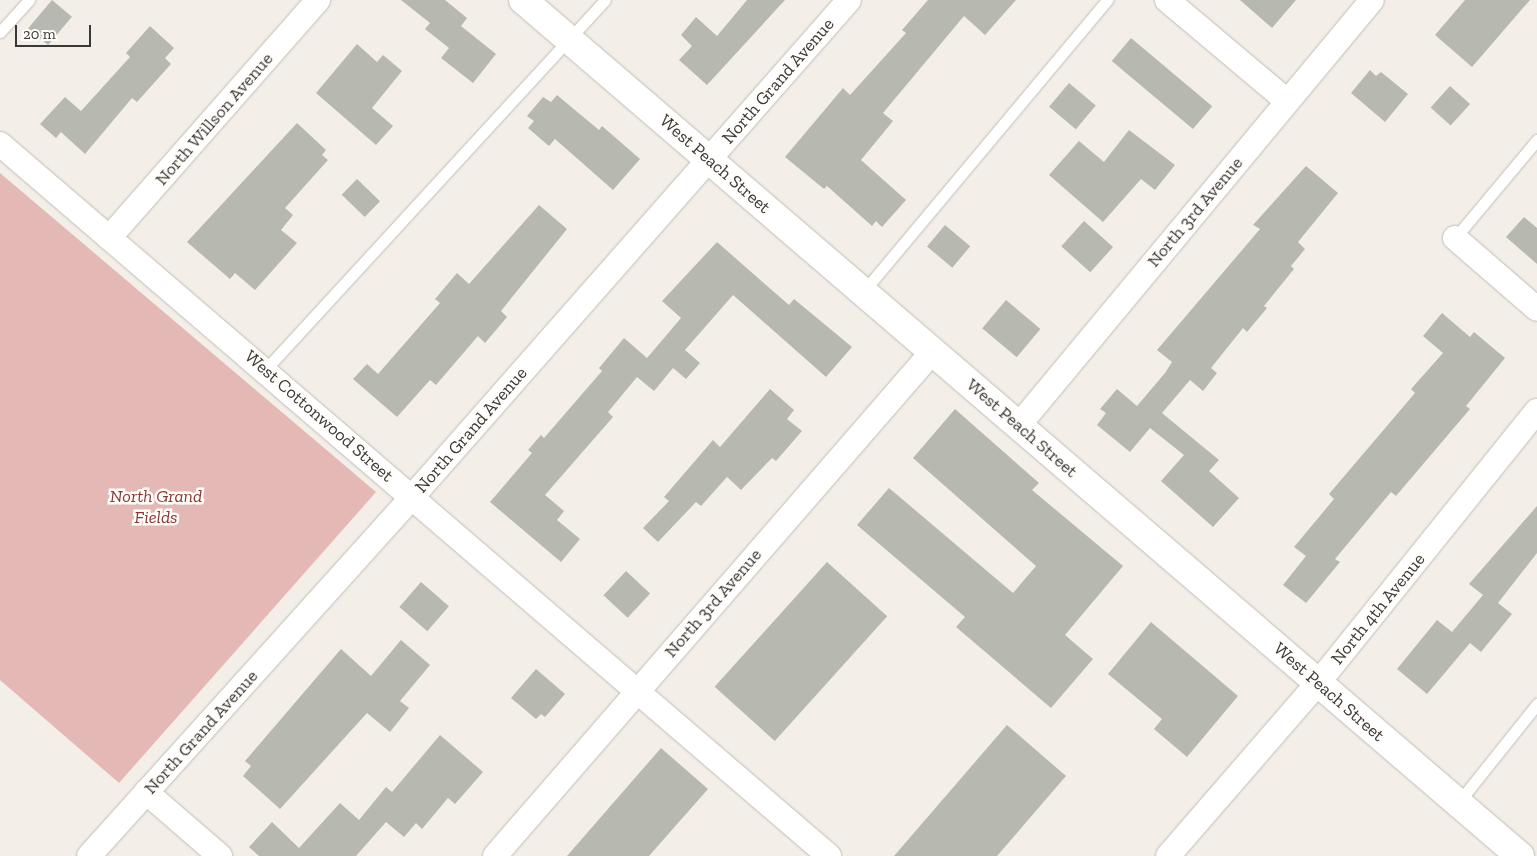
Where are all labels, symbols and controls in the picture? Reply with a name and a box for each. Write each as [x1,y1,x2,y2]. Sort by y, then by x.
street label: North Grand Avenue [717,13,839,149]
scale bar [18,15,94,47]
text: 20 m [23,25,56,43]
street label: North Willson Avenue [150,48,278,190]
street label: West Peach Street [655,110,775,218]
street label: North 3rd Avenue [1142,152,1248,272]
street label: West Cottonwood Street [240,346,398,486]
street label: North Grand Avenue [410,362,532,498]
street label: West Peach Street [962,374,1082,482]
park label: North Grand Fields [110,486,202,528]
street label: North 3rd Avenue [660,544,766,662]
street label: North 4th Avenue [1326,549,1430,669]
street label: West Peach Street [1269,638,1389,746]
street label: North Grand Avenue [139,665,263,799]

